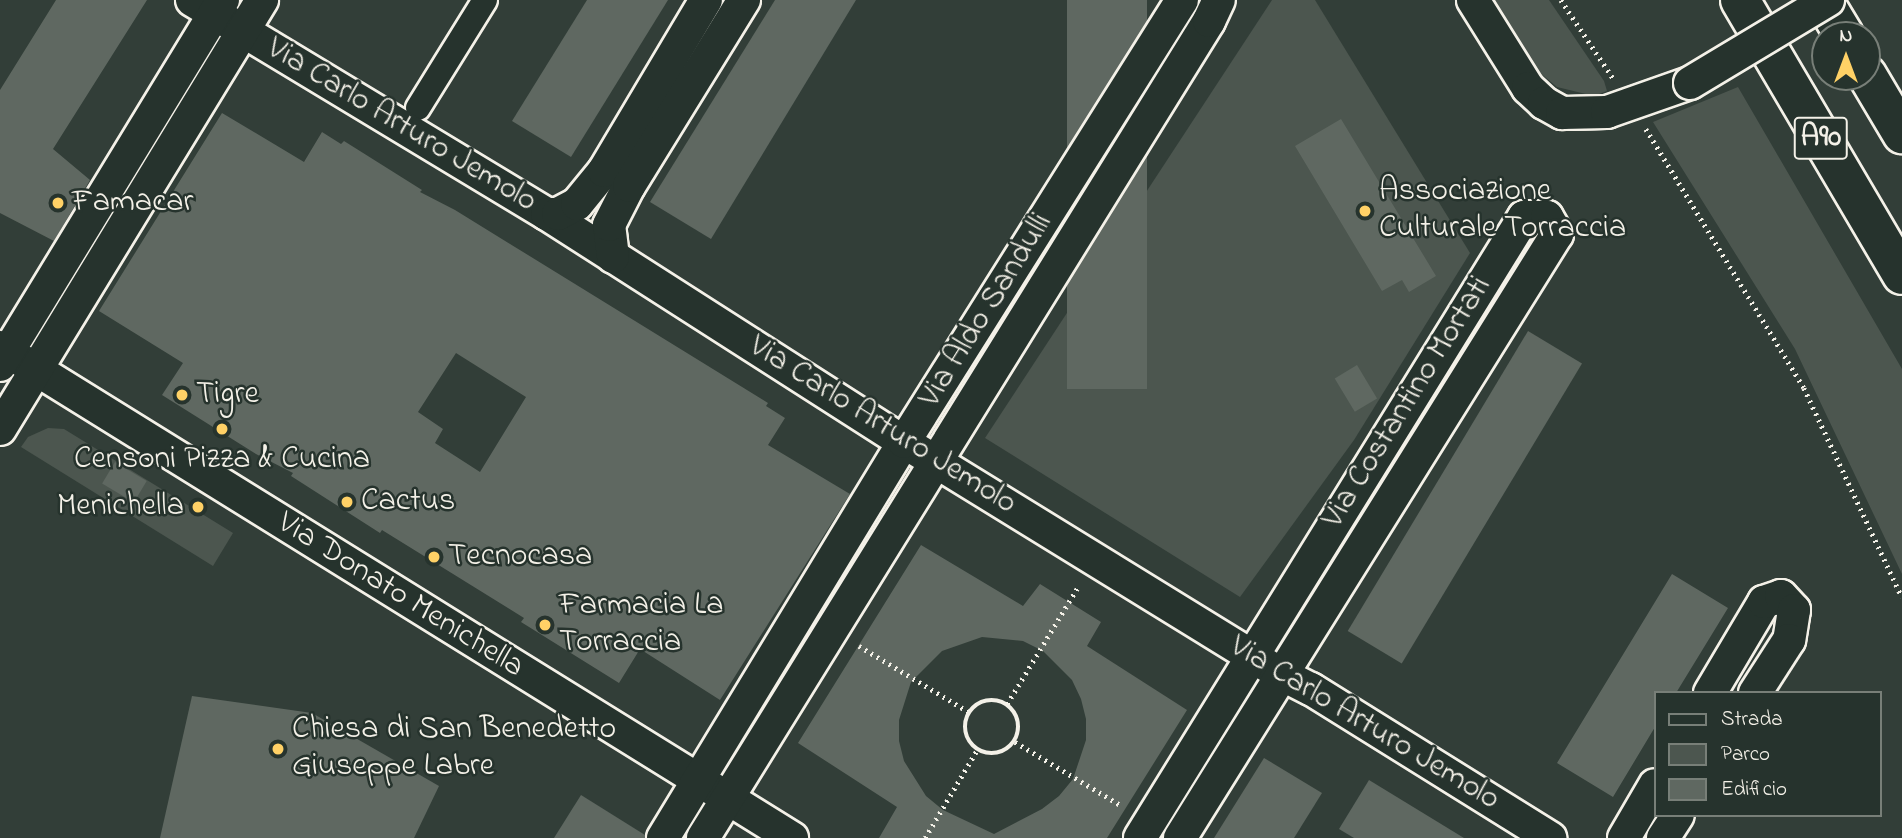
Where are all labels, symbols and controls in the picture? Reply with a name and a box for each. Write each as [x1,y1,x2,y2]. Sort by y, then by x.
north arrow [1811,21,1881,91]
text: N [1840,23,1852,50]
street label: Via Carlo Arturo Jemolo [259,30,543,222]
road number: A90 [1793,112,1849,164]
place label: Associazione Culturale Torraccia [1379,174,1626,249]
place label: Famacar [72,184,194,222]
marker: Famacar [50,195,66,211]
marker: Associazione Culturale Torraccia [1357,203,1373,219]
street label: Via Aldo Sandulli [912,207,1062,415]
street label: Via Costantino Mortati [1315,270,1501,536]
street label: Via Carlo Arturo Jemolo [741,328,1023,524]
place label: Tigre [196,376,259,414]
marker: Tigre [174,387,190,403]
marker: Censoni Pizza & Cucina [214,421,230,437]
place label: Censoni Pizza & Cucina [74,441,370,479]
place label: Cactus [361,483,455,521]
place label: Menichella [57,488,184,526]
marker: Cactus [339,494,355,510]
marker: Menichella [190,499,206,515]
street label: Via Donato Menichella [270,505,530,687]
place label: Tecnocasa [448,538,592,576]
marker: Tecnocasa [426,549,442,565]
place label: Farmacia La Torraccia [559,588,723,663]
marker: Farmacia La Torraccia [537,617,553,633]
street label: Via Carlo Arturo Jemolo [1222,628,1506,820]
legend [1654,691,1881,817]
text: Strada [1721,705,1783,735]
place label: Chiesa di San Benedetto Giuseppe Labre [292,712,616,787]
text: Parco [1721,740,1770,770]
marker: Chiesa di San Benedetto Giuseppe Labre [270,741,286,757]
text: Edificio [1721,775,1787,805]

